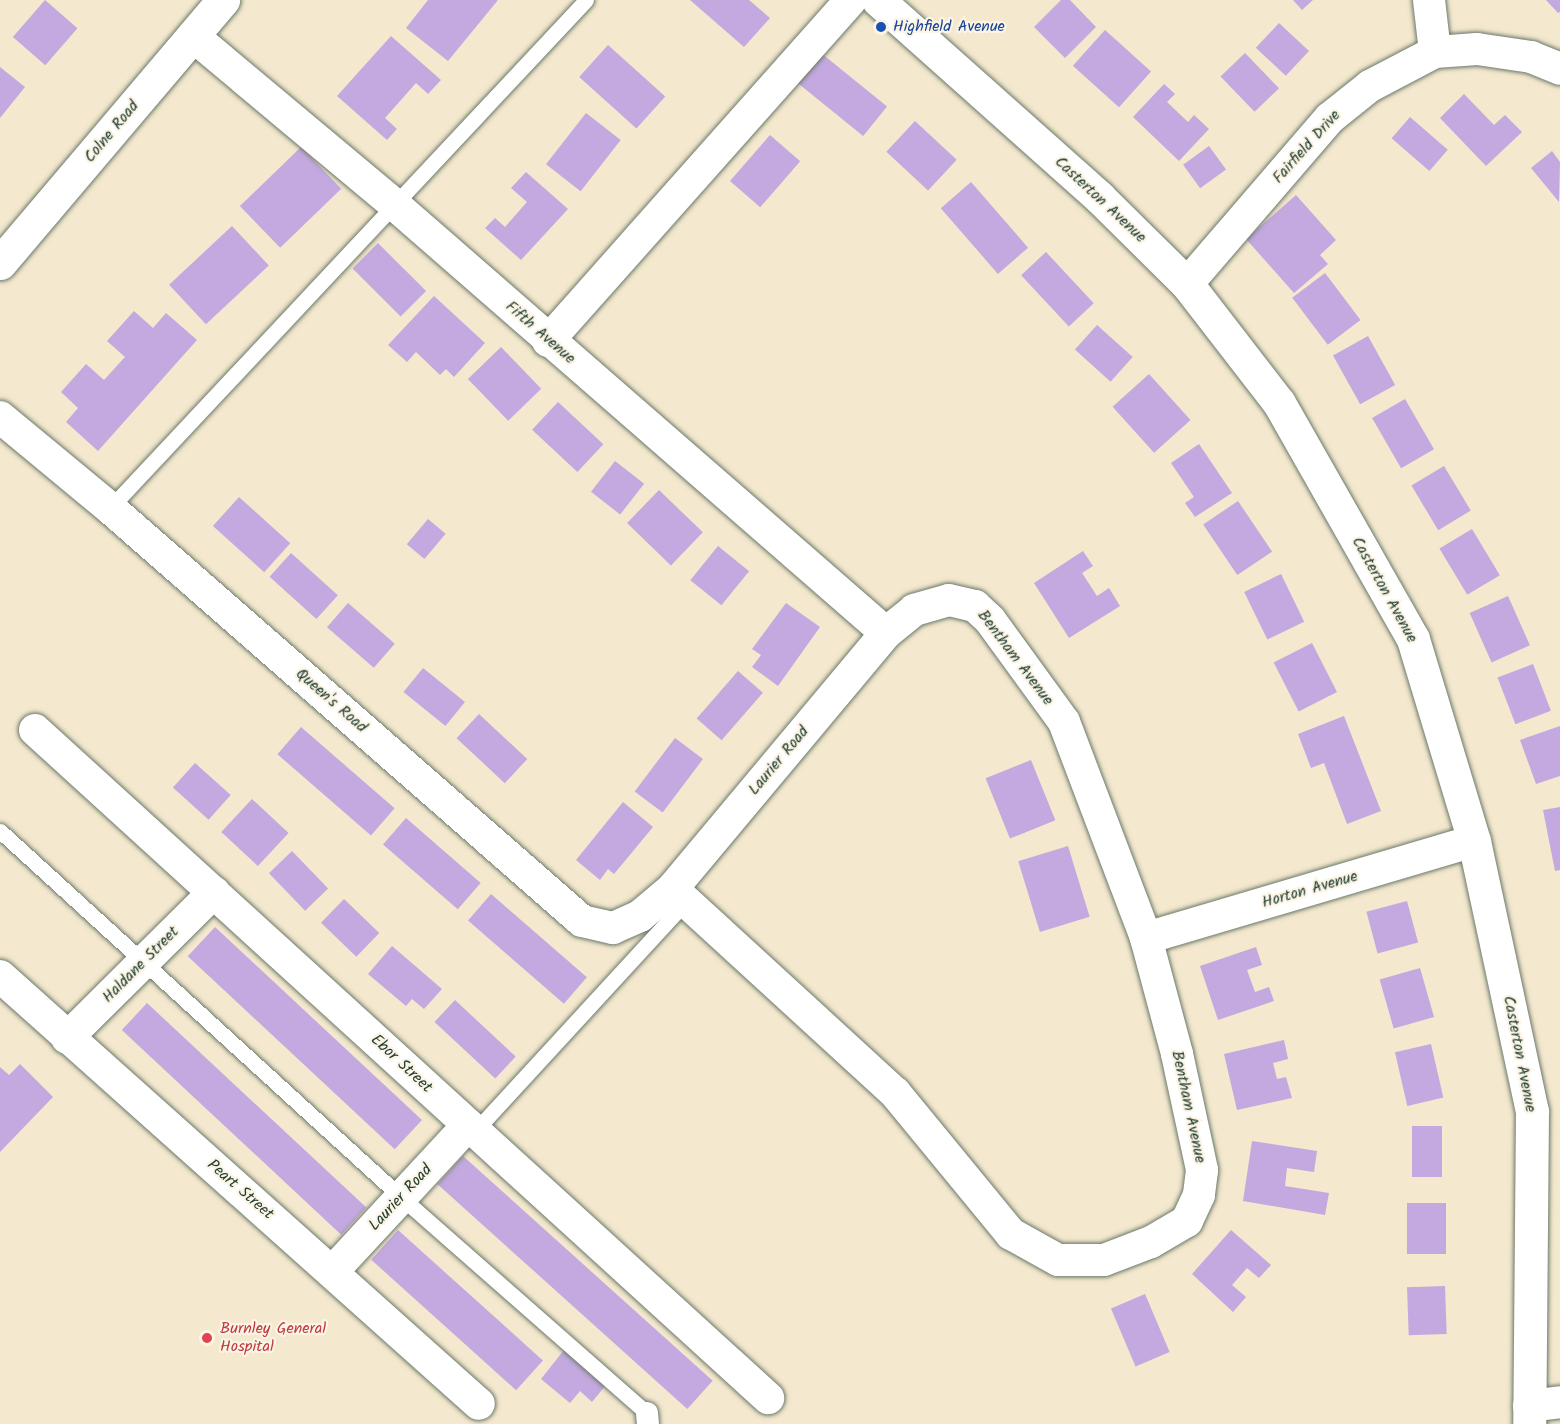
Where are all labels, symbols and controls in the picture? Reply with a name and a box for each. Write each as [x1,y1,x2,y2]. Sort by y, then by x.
place label: Highfield Avenue [893,17,1005,37]
marker: Highfield Avenue [874,20,888,34]
street label: Colne Road [81,97,143,167]
street label: Fairfield Drive [1269,106,1345,188]
street label: Casterton Avenue [1050,153,1150,247]
street label: Fifth Avenue [501,297,579,369]
street label: Casterton Avenue [1347,534,1421,646]
street label: Bentham Avenue [973,607,1057,709]
street label: Queen's Road [291,665,371,737]
street label: Laurier Road [745,723,813,799]
street label: Horton Avenue [1260,867,1360,913]
street label: Haldane Street [99,923,183,1007]
street label: Casterton Avenue [1498,994,1540,1114]
street label: Ebor Street [366,1031,436,1097]
street label: Bentham Avenue [1167,1049,1209,1165]
street label: Peart Street [203,1156,277,1224]
street label: Laurier Road [365,1161,437,1235]
place label: Burnley General Hospital [220,1319,326,1357]
marker: Burnley General Hospital [198,1329,216,1347]

